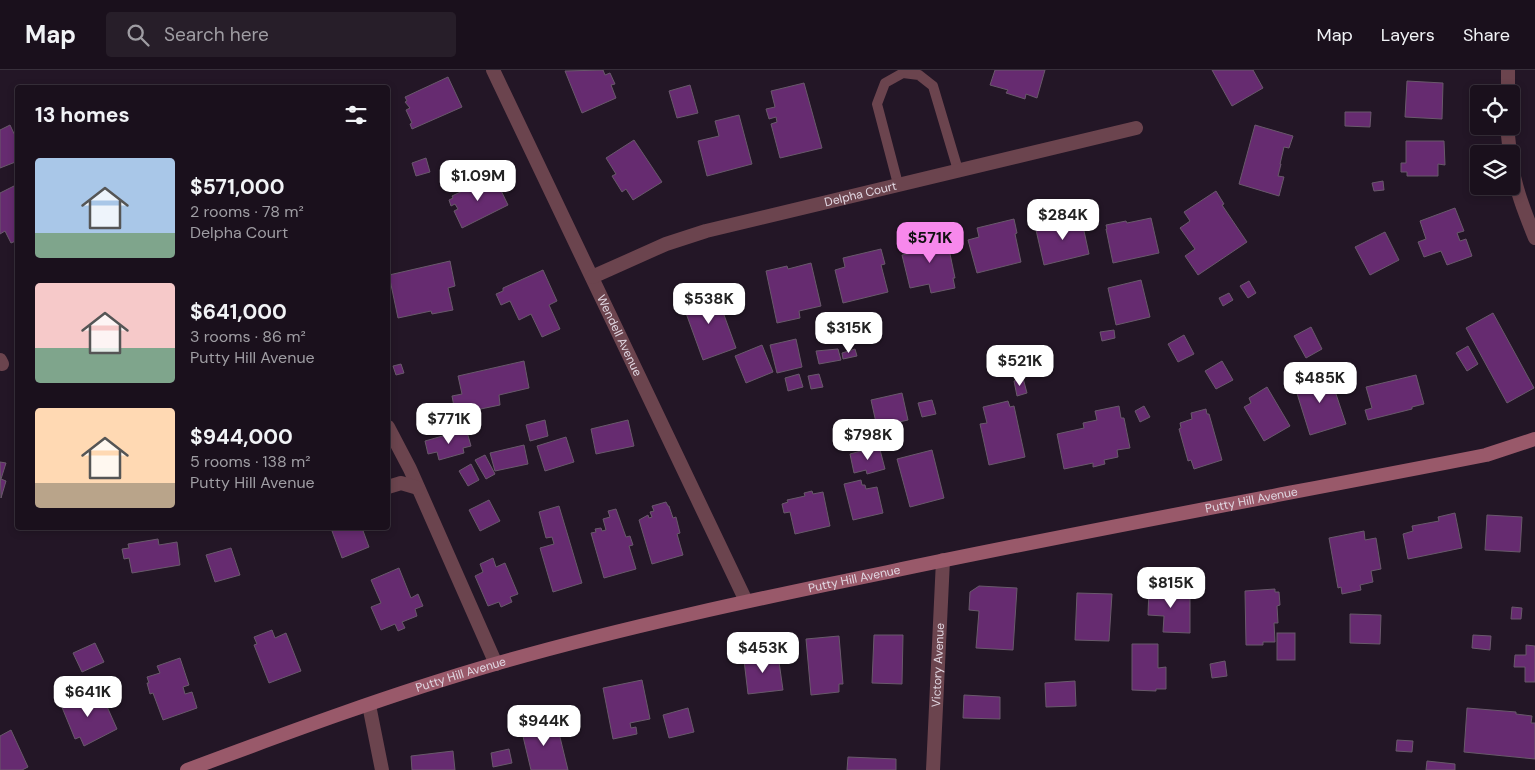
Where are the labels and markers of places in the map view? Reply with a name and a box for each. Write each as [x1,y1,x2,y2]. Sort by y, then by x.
pin: $1.09M [437,160,519,202]
pin: $284K [1028,198,1098,241]
pin: $571K [895,222,965,264]
pin: $538K [674,282,744,325]
pin: $315K [814,312,884,354]
pin: $521K [985,344,1055,387]
pin: $485K [1285,362,1355,404]
pin: $771K [414,402,484,445]
pin: $798K [833,418,903,461]
pin: $815K [1136,566,1206,609]
pin: $453K [728,632,798,674]
pin: $641K [53,676,123,718]
pin: $944K [509,704,579,747]

